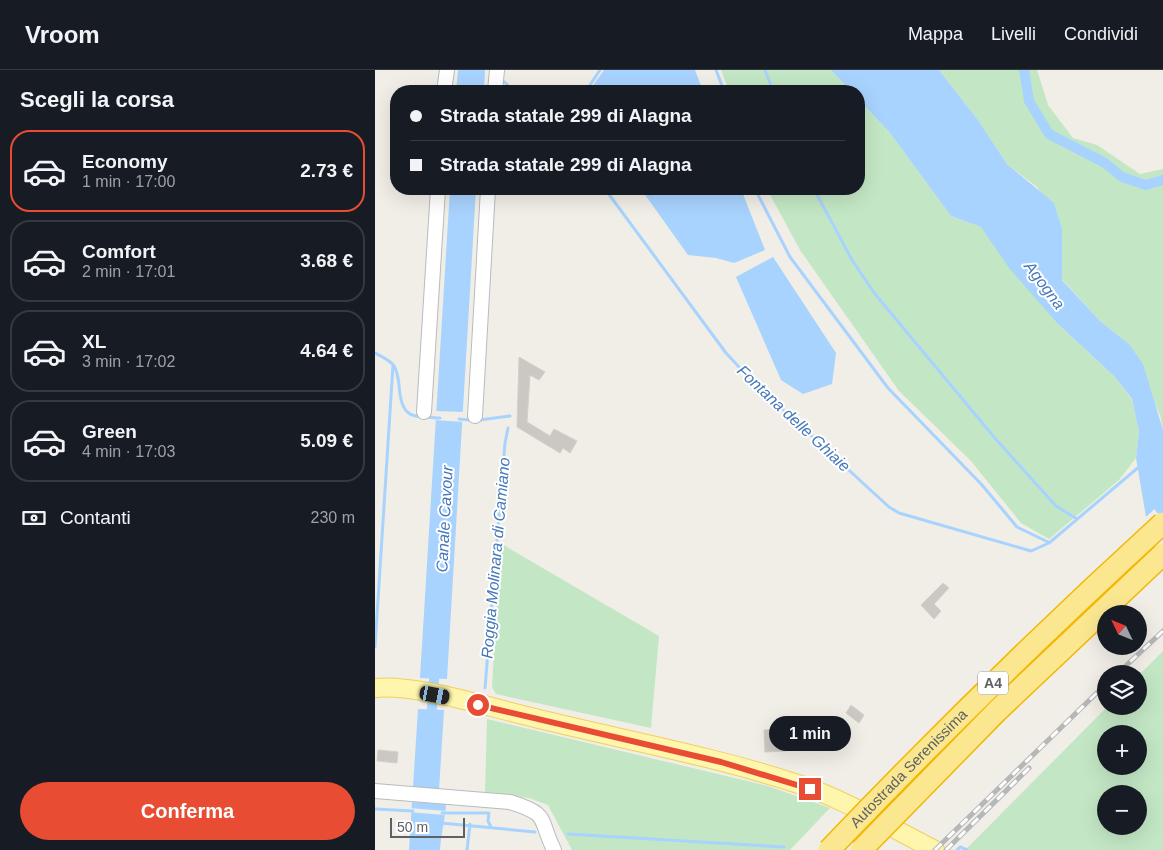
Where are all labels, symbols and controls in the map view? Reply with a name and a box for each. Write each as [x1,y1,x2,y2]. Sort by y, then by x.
text: Vroom [25,21,100,48]
text: Mappa [908,24,963,44]
text: Livelli [991,24,1036,44]
text: Condividi [1064,24,1138,44]
text: Scegli la corsa [20,87,174,112]
text: Strada statale 299 di Alagna [440,105,692,126]
icon: car [22,149,67,194]
text: Economy [82,151,168,172]
text: Strada statale 299 di Alagna [440,154,692,175]
text: 2.73 € [300,160,353,181]
text: 1 min · 17:00 [82,173,175,190]
icon: car [22,239,67,284]
text: Comfort [82,241,156,262]
text: 3.68 € [300,250,353,271]
water label: Agogna [1021,257,1068,313]
text: 2 min · 17:01 [82,263,175,280]
icon: car [22,329,67,374]
text: XL [82,331,106,352]
text: 4.64 € [300,340,353,361]
text: 3 min · 17:02 [82,353,175,370]
water label: Fontana delle Ghiaie [734,362,854,475]
icon: car [22,419,67,464]
text: Green [82,421,137,442]
text: 5.09 € [300,430,353,451]
text: 4 min · 17:03 [82,443,175,460]
water label: Roggia Molinara di Camiano [478,457,513,659]
water label: Canale Cavour [433,465,456,573]
icon: cash [20,504,48,532]
text: Contanti [60,507,131,528]
text: 230 m [311,509,355,526]
north arrow [1097,605,1147,655]
map controls [1097,605,1147,835]
button: layers [1097,665,1147,715]
road number: A4 [978,672,1008,694]
car [418,685,451,705]
route start [467,694,489,716]
street label: Autostrada Serenissima [846,705,971,831]
callout: 1 min [769,716,851,752]
text: 1 min [789,725,831,742]
button: + [1097,725,1147,775]
route end [799,778,821,800]
button: Conferma [20,782,355,840]
button: − [1097,785,1147,835]
scale bar [390,815,465,838]
text: 50 m [397,819,428,835]

